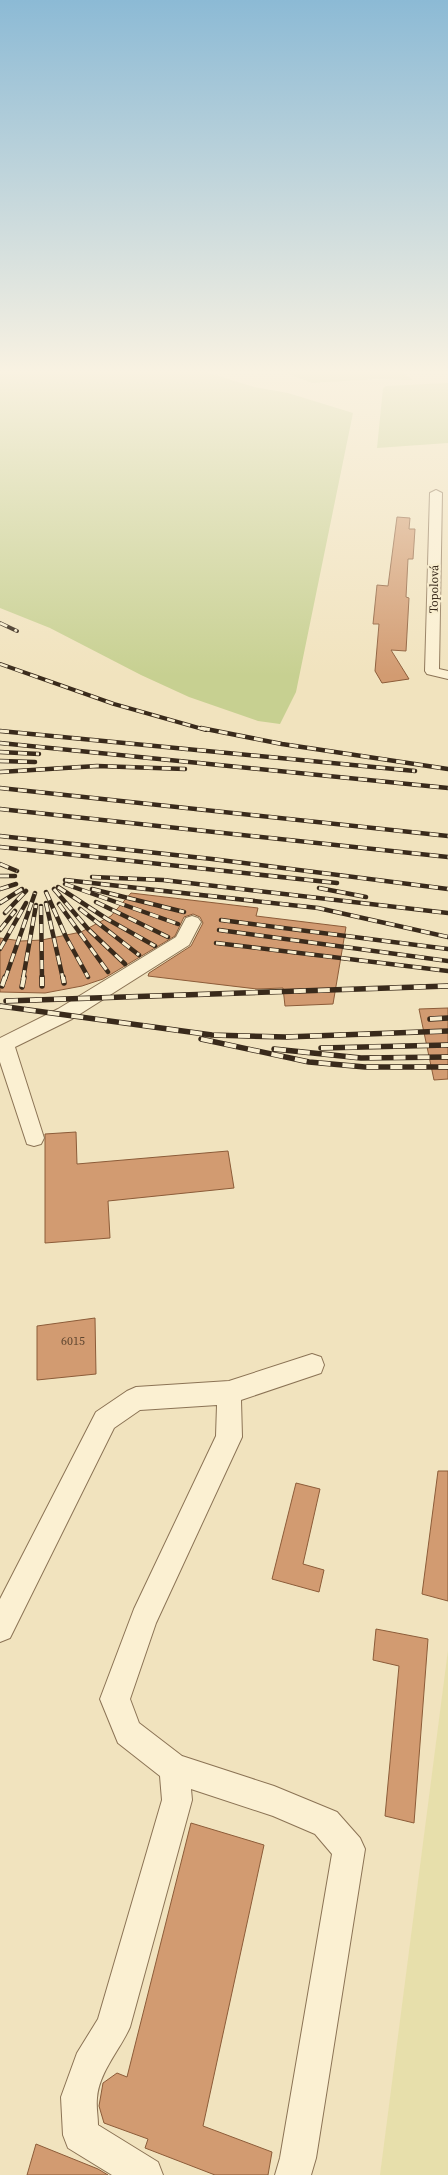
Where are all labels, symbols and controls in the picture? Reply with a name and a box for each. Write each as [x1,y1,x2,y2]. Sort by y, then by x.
street label: Topolová [426,564,442,613]
house number: 6015 [61,1333,85,1349]

